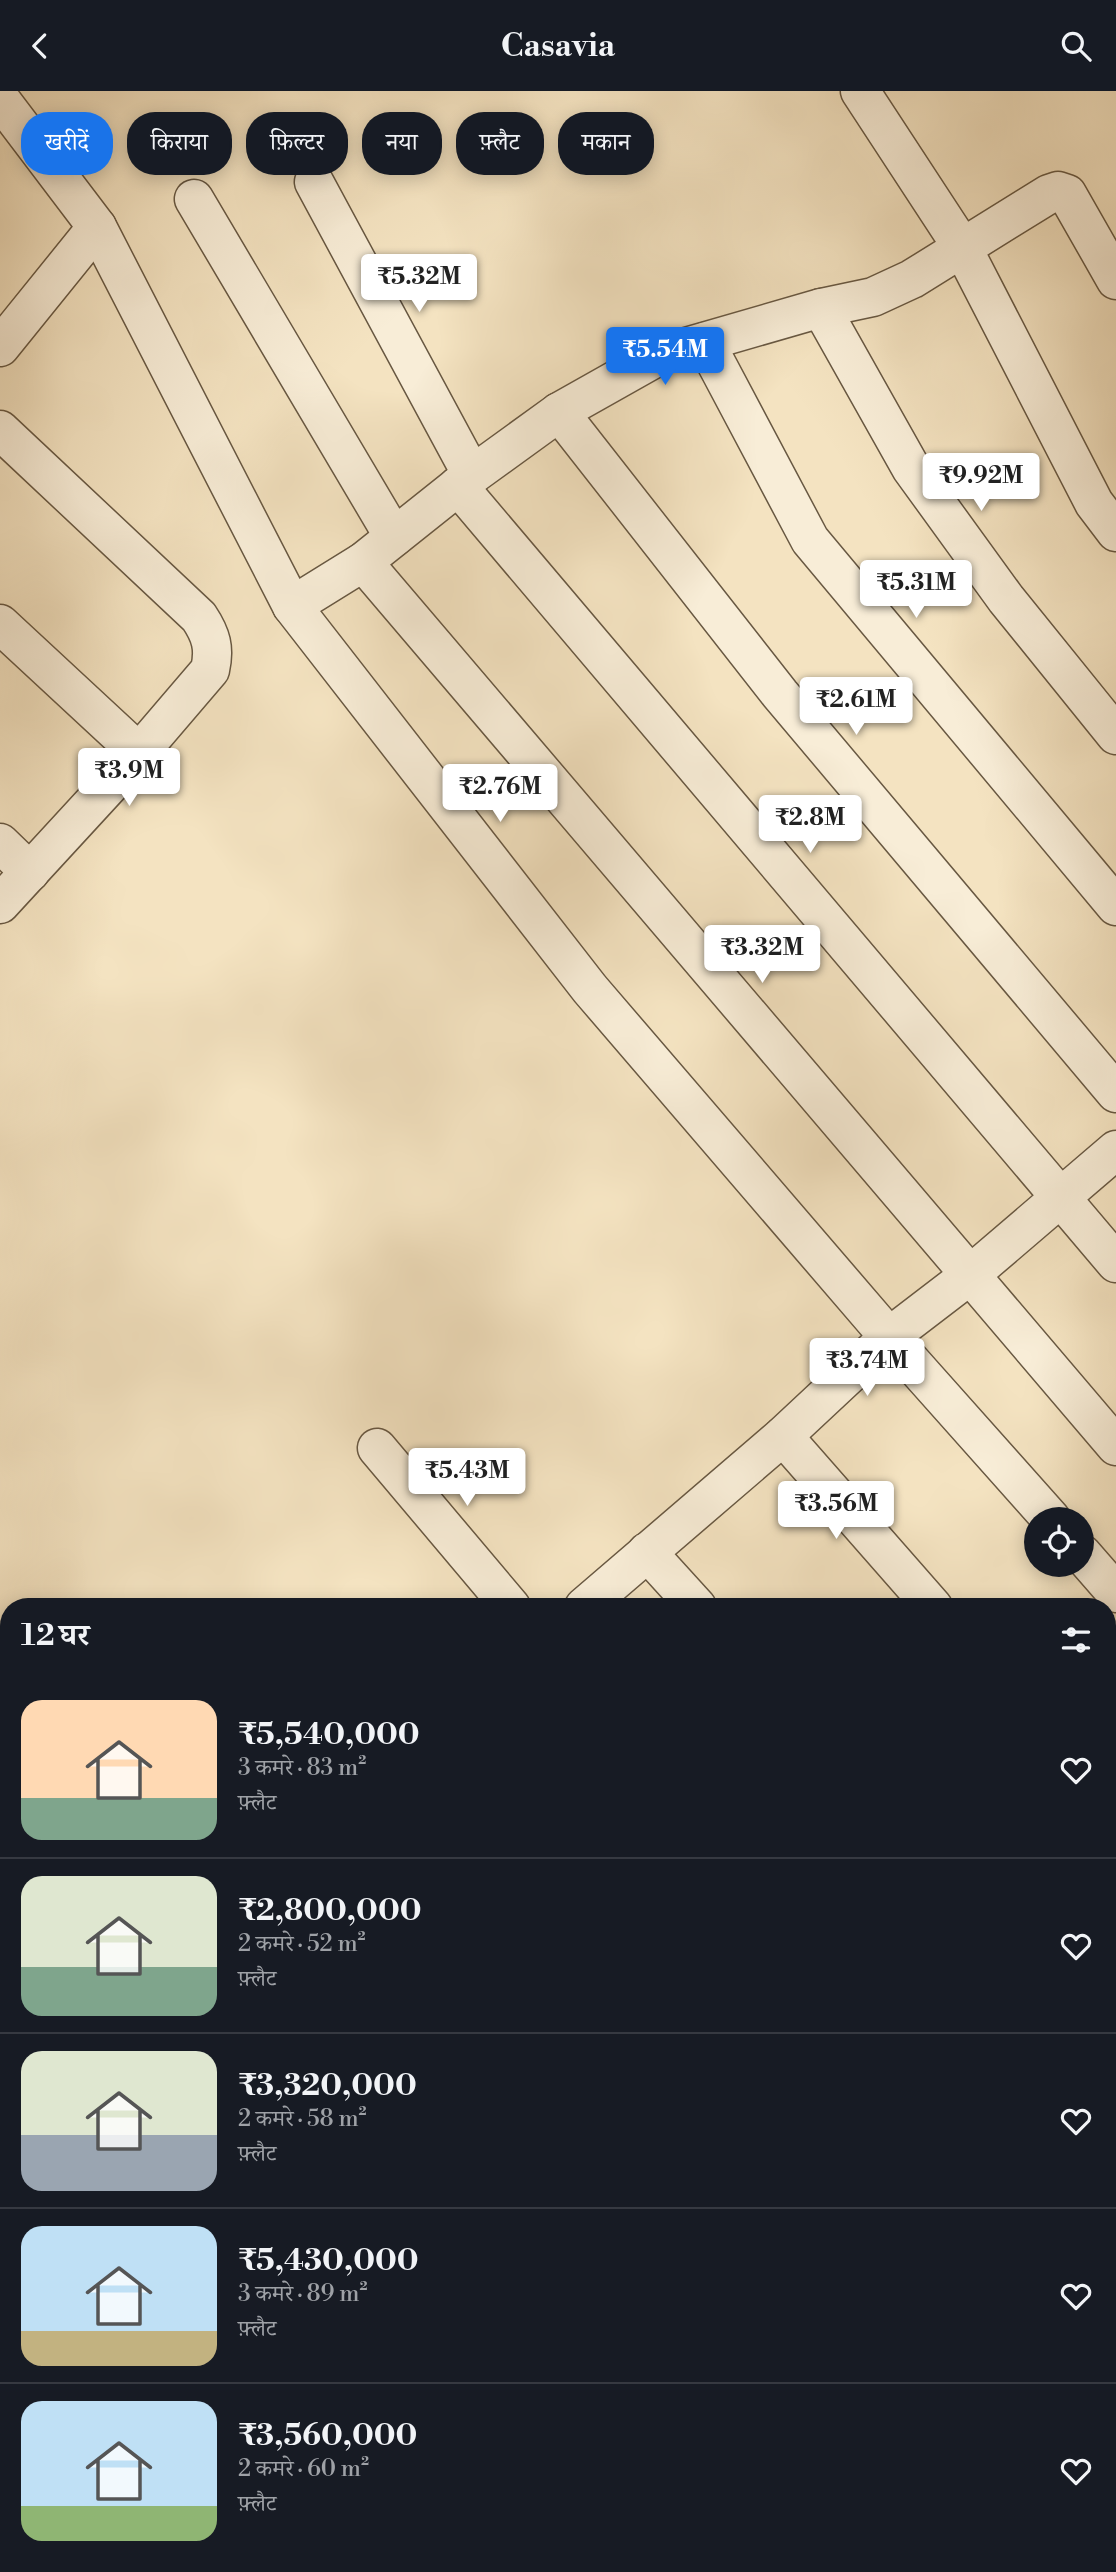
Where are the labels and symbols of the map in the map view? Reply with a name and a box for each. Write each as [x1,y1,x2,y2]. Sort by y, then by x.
pin: ₹5.32M [362,255,476,314]
pin: ₹5.54M [608,327,722,387]
pin: ₹9.92M [924,453,1038,513]
pin: ₹5.31M [859,561,973,620]
pin: ₹2.61M [799,677,913,737]
pin: ₹3.9M [80,749,178,808]
pin: ₹2.76M [443,765,557,824]
pin: ₹2.8M [761,795,859,855]
pin: ₹3.32M [705,925,819,985]
pin: ₹3.74M [810,1339,924,1398]
pin: ₹5.43M [410,1449,524,1508]
pin: ₹3.56M [779,1481,893,1541]

